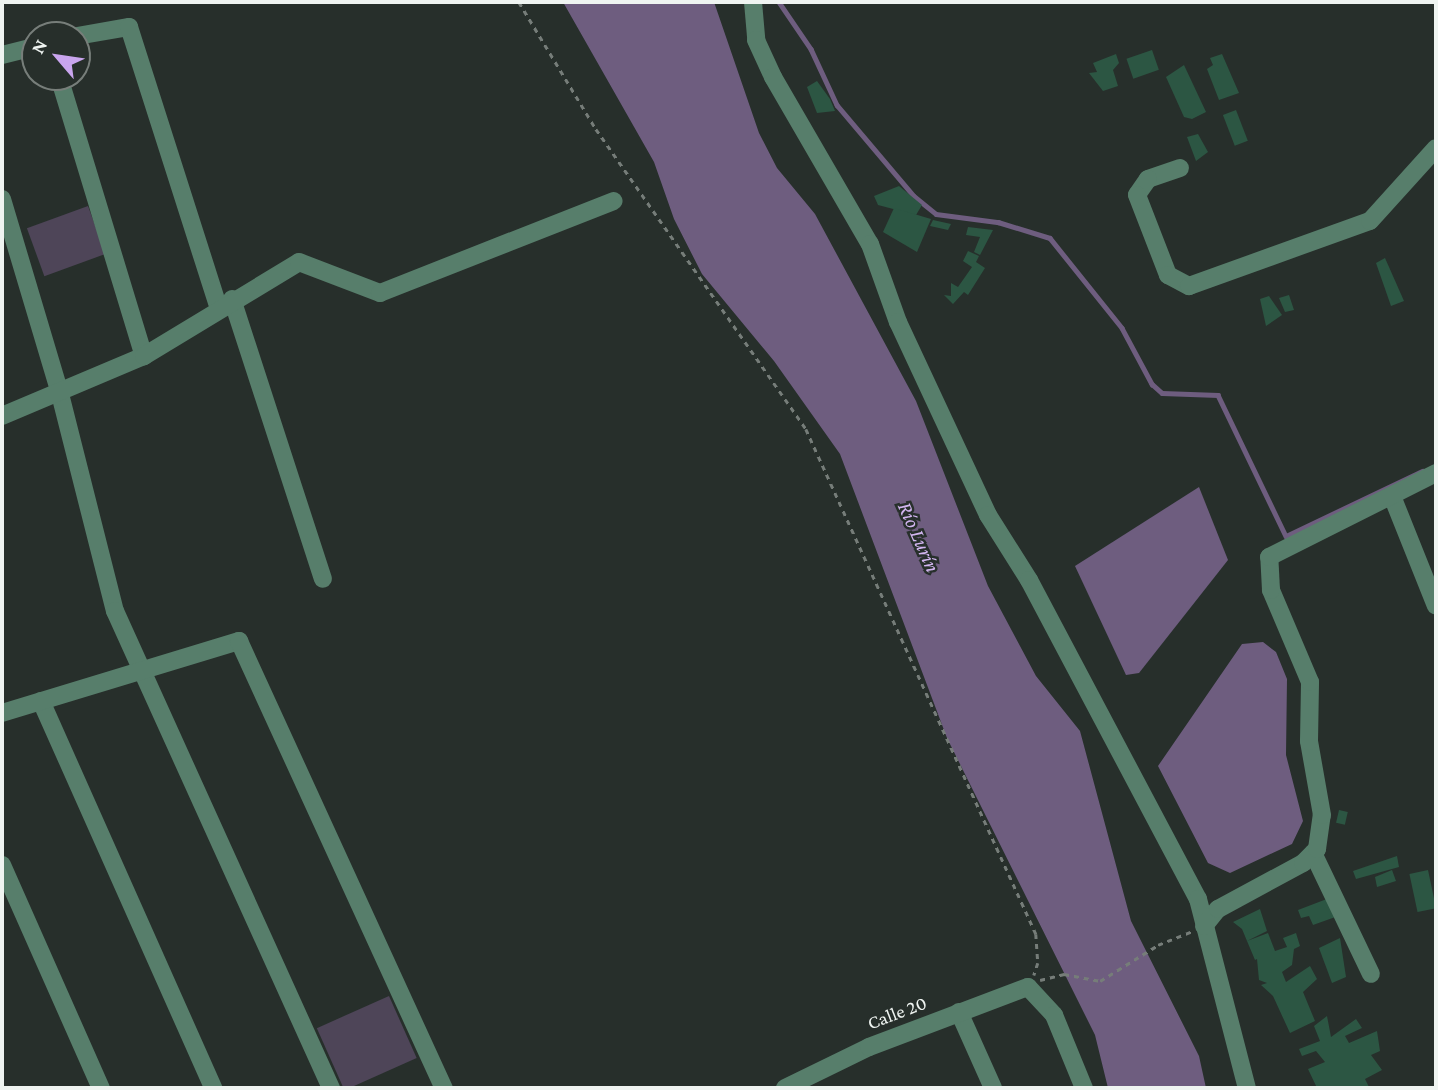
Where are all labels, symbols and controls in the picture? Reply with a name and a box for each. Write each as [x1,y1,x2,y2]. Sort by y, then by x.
north arrow [21,21,91,91]
text: N [27,36,51,57]
water label: Río Lurín [892,498,946,576]
street label: Calle 20 [864,991,930,1035]

